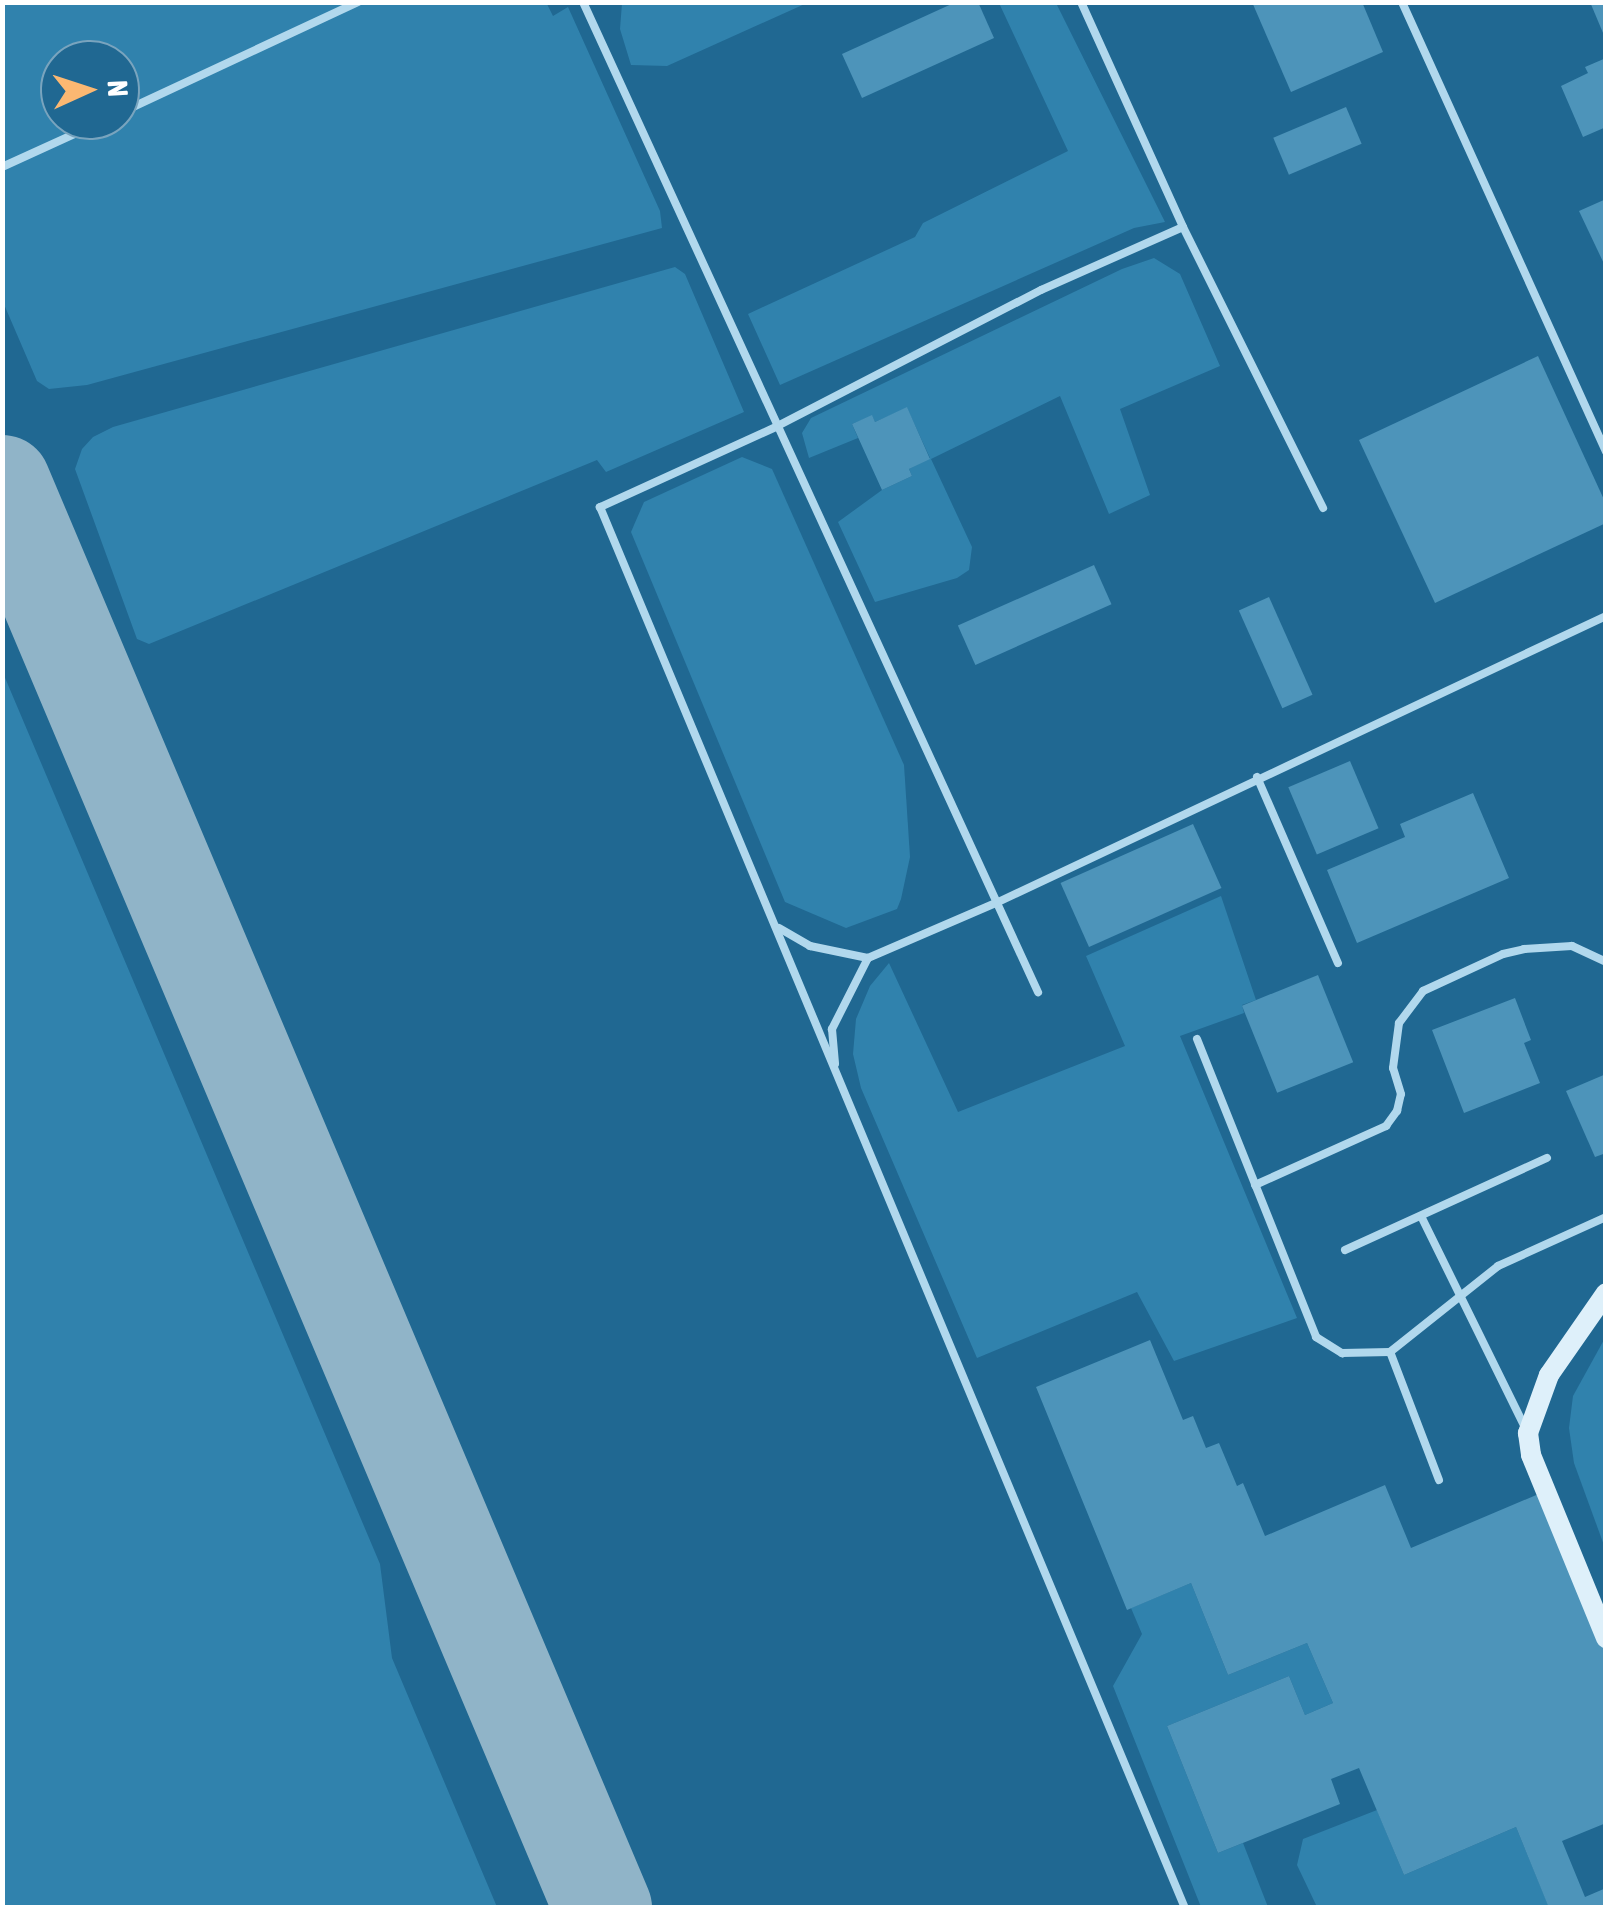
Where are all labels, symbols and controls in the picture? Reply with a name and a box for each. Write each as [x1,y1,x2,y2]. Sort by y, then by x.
north arrow [40,40,140,140]
text: N [102,79,134,98]

